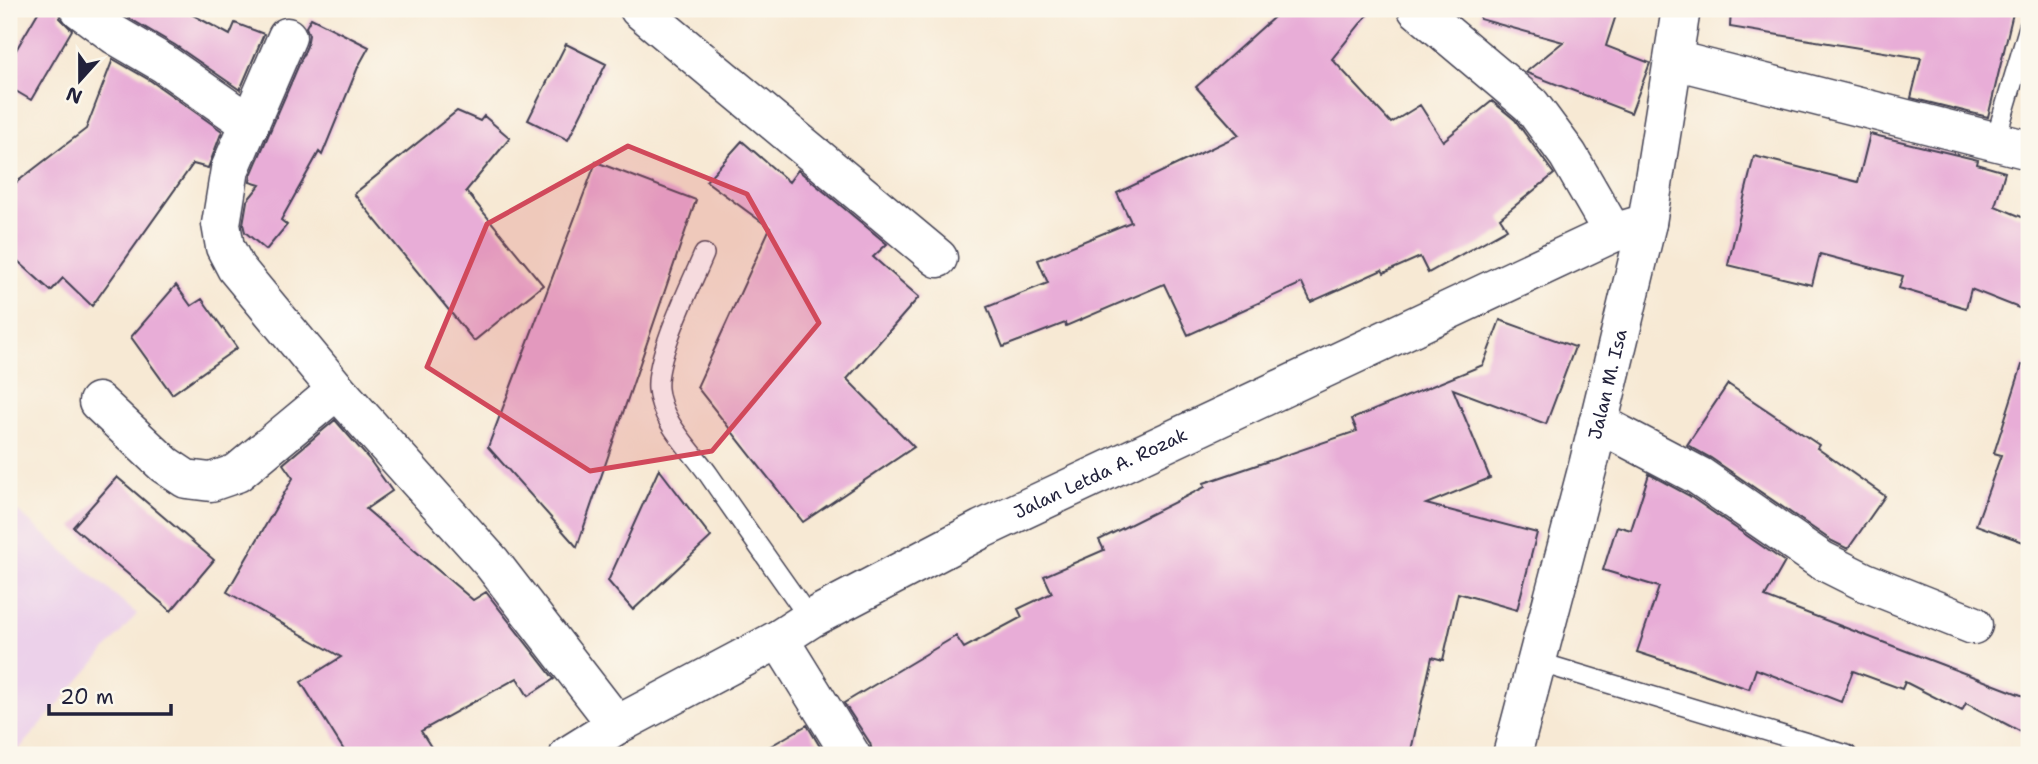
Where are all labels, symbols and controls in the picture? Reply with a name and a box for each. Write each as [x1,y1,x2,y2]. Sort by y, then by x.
north arrow [46,46,116,116]
text: N [63,81,86,110]
street label: Jalan M. Isa [1583,327,1633,442]
street label: Jalan Letda A. Rozak [1010,422,1191,524]
scale bar [49,673,172,717]
text: 20 m [60,683,114,711]

